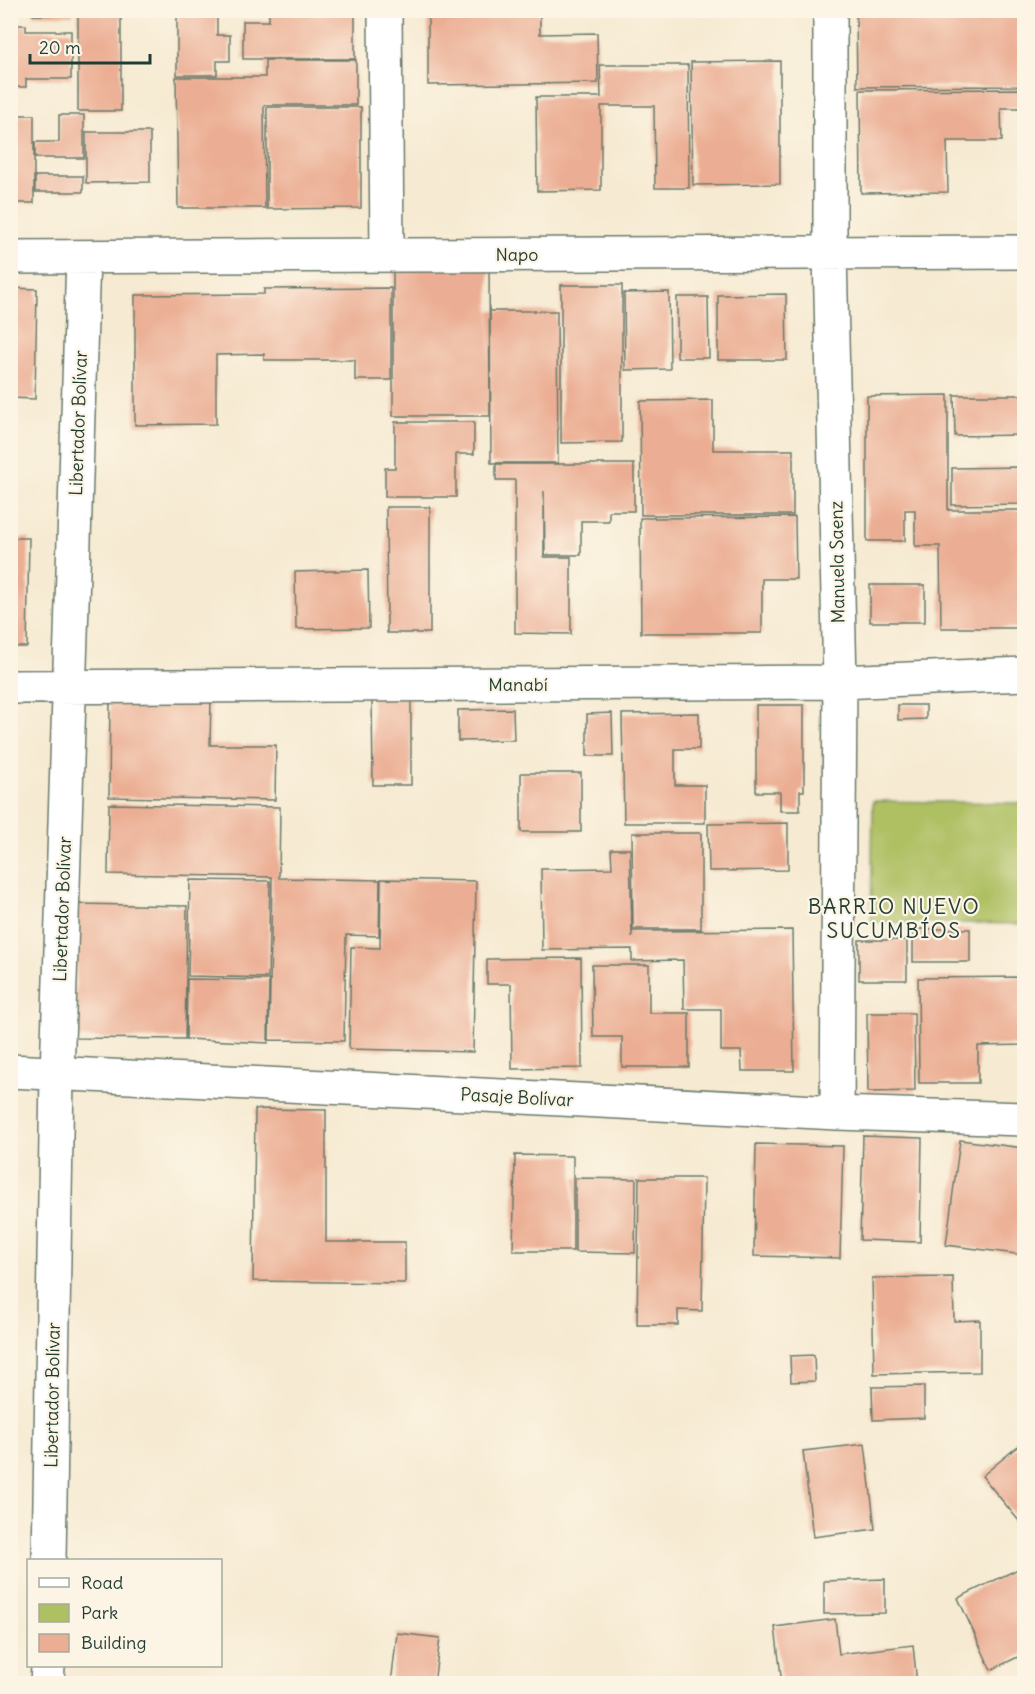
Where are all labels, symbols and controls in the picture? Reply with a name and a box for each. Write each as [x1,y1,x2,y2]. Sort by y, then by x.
scale bar [30,27,150,65]
text: 20 m [39,36,81,59]
street label: Napo [496,243,538,266]
street label: Libertador Bolívar [64,349,92,496]
street label: Manuela Saenz [824,500,850,624]
street label: Manabí [488,673,548,696]
street label: Libertador Bolívar [48,835,76,982]
district label: BARRIO NUEVO SUCUMBÍOS [808,893,980,944]
street label: Pasaje Bolívar [460,1083,575,1111]
street label: Libertador Bolívar [39,1321,65,1468]
legend [27,1559,222,1667]
text: Road [81,1571,124,1594]
text: Park [81,1601,118,1624]
text: Building [81,1631,146,1654]

